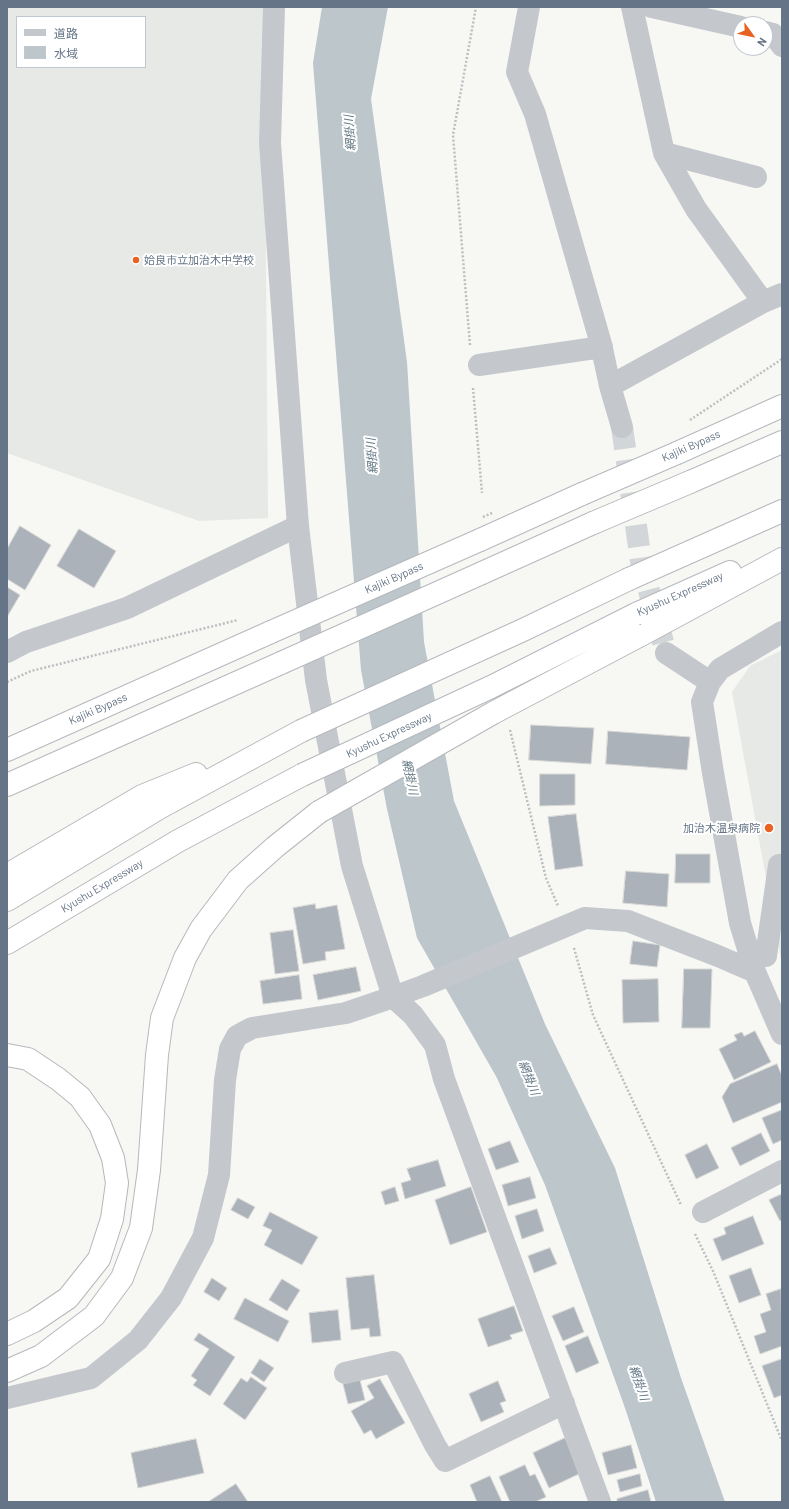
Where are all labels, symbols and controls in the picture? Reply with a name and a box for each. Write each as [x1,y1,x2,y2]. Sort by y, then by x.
legend [16,16,146,68]
north arrow [733,16,773,56]
text: 道路 [54,26,78,40]
text: N [755,36,770,49]
text: 水域 [54,46,78,60]
water label: 網掛川 [342,115,358,151]
place label: 姶良市立加治木中学校 [144,253,254,267]
marker: 姶良市立加治木中学校 [131,255,141,265]
street label: Kajiki Bypass [660,427,722,465]
water label: 網掛川 [364,438,380,474]
street label: Kajiki Bypass [363,559,425,597]
street label: Kyushu Expressway [635,569,725,619]
street label: Kajiki Bypass [67,690,129,728]
street label: Kyushu Expressway [344,709,434,761]
water label: 網掛川 [399,758,421,796]
place label: 加治木温泉病院 [683,821,760,835]
marker: 加治木温泉病院 [763,822,775,834]
street label: Kyushu Expressway [59,856,145,916]
water label: 網掛川 [516,1059,542,1097]
water label: 網掛川 [626,1364,652,1402]

